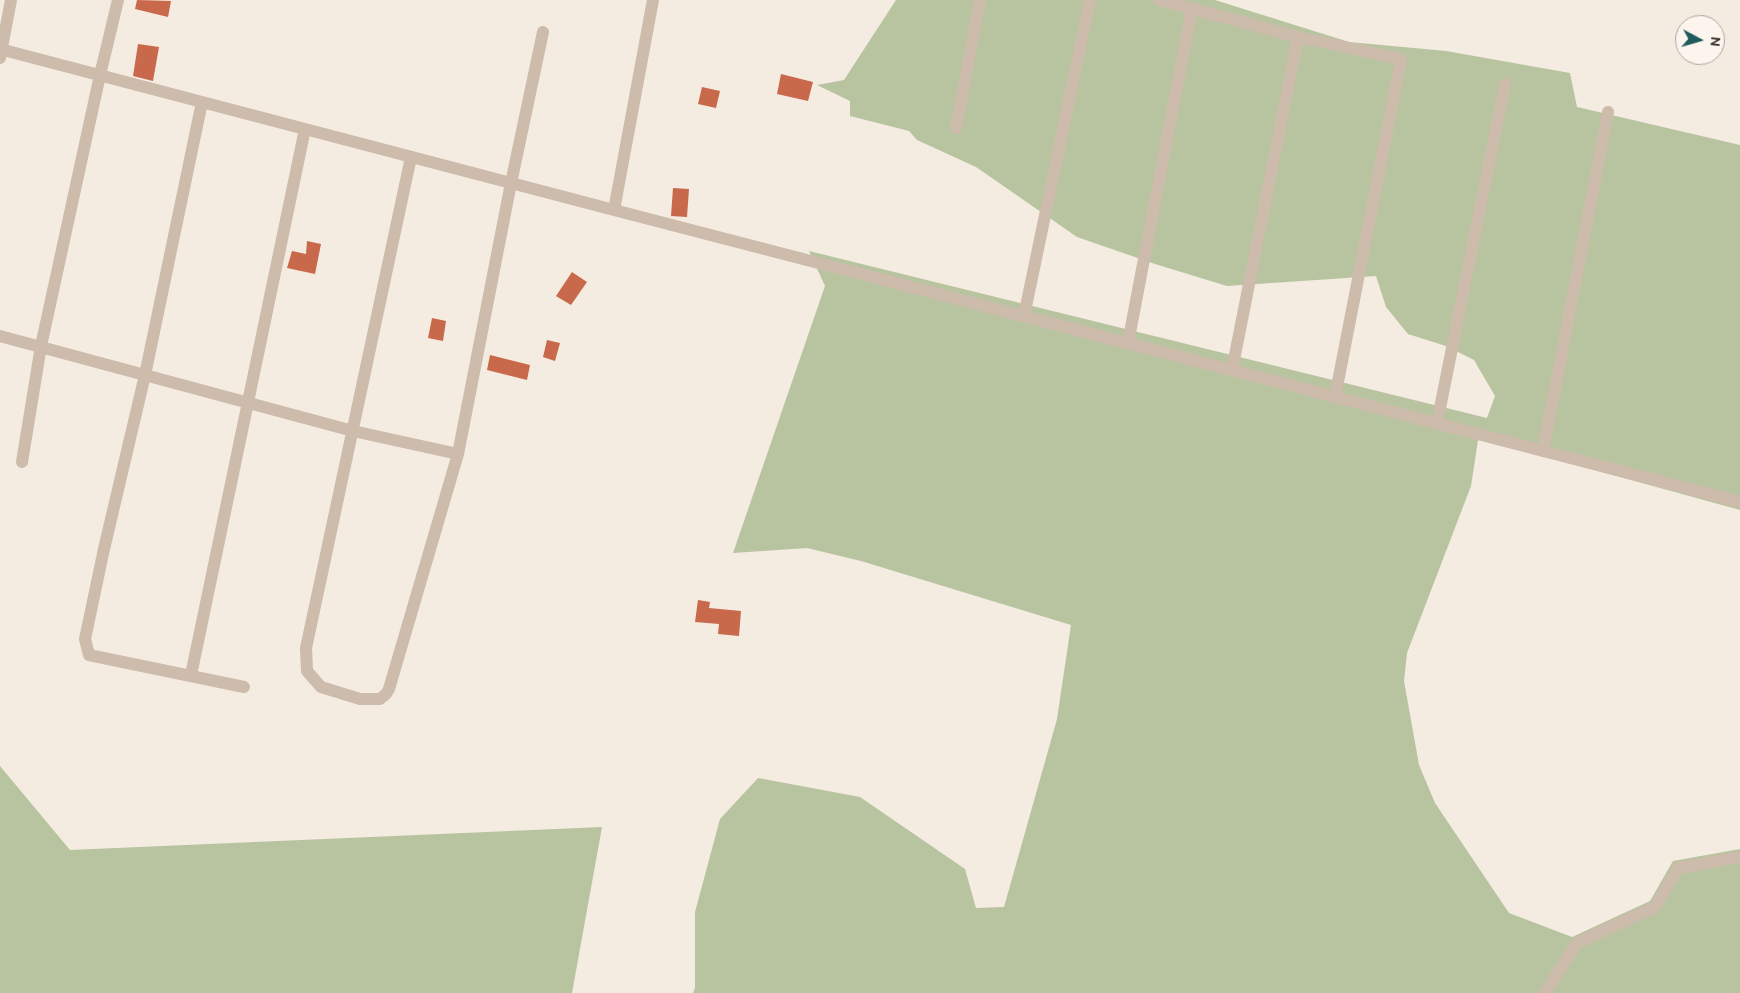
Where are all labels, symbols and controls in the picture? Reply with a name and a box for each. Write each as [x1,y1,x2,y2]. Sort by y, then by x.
north arrow [1675,15,1725,65]
text: N [1705,36,1723,47]

